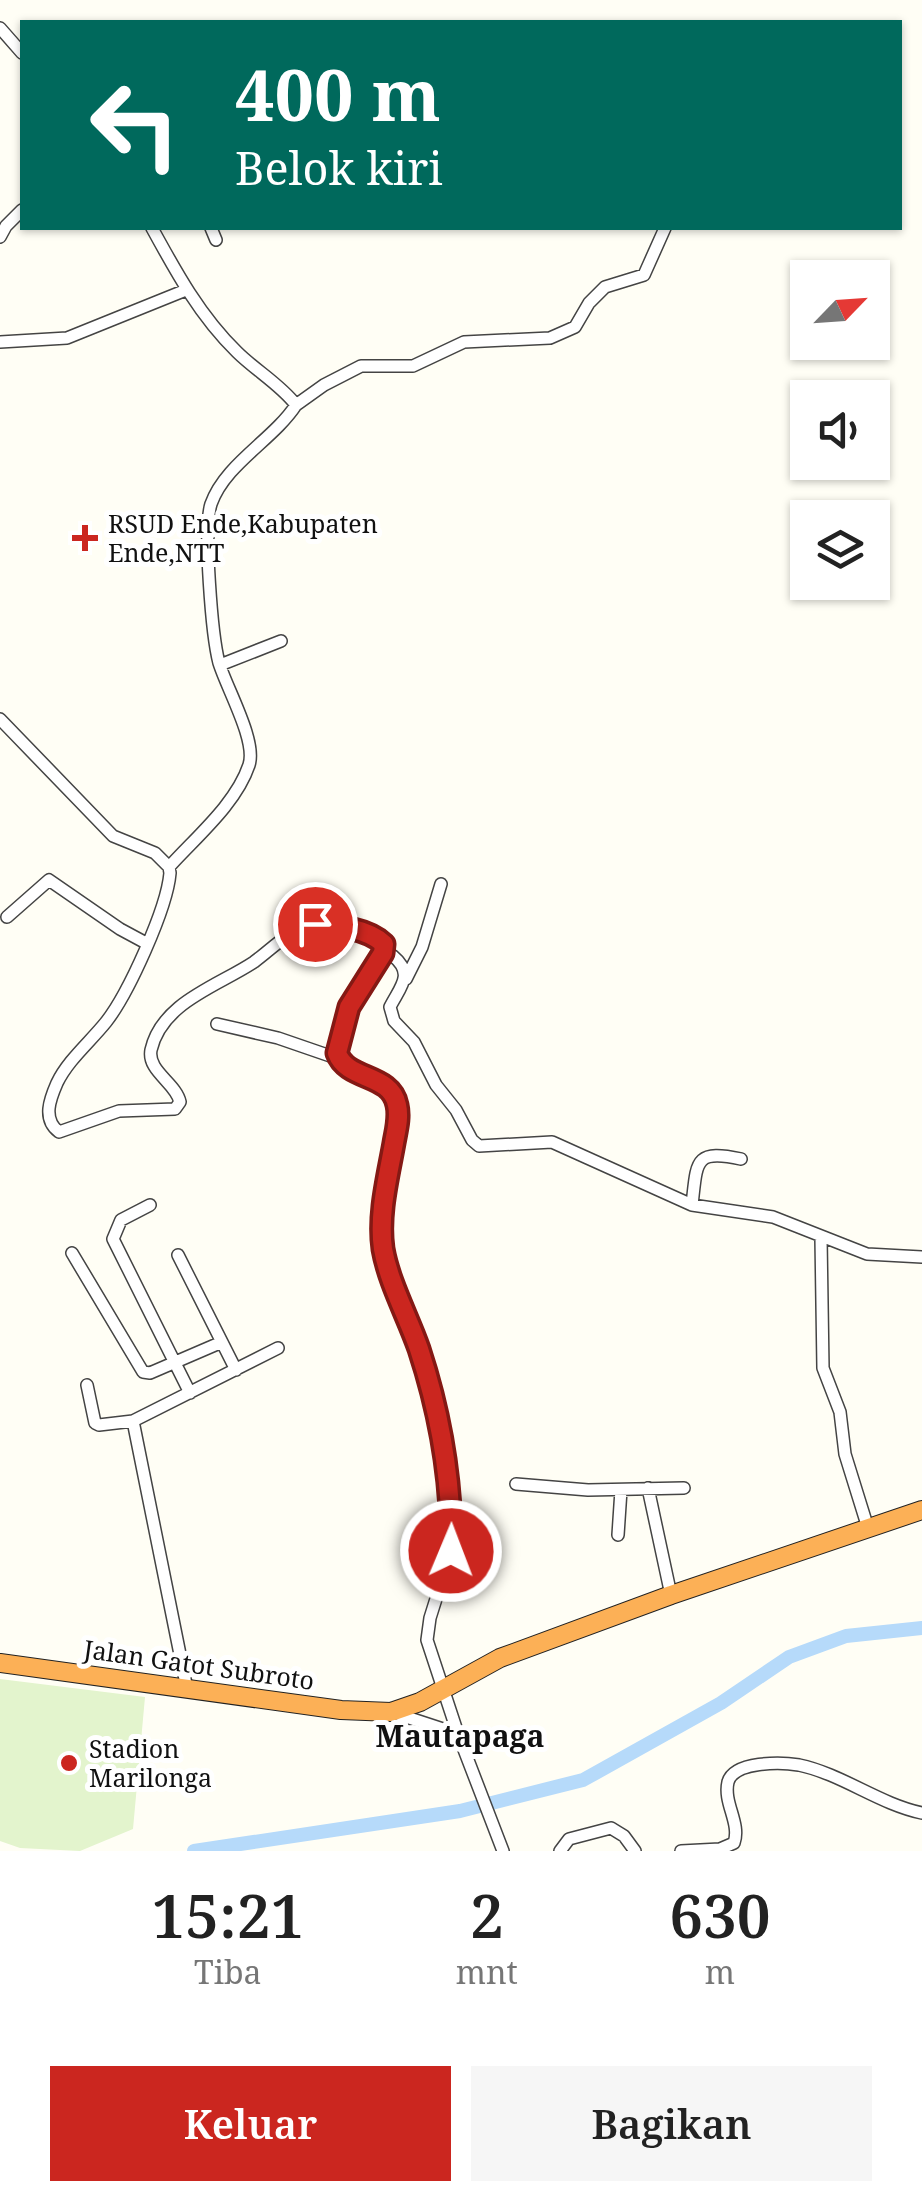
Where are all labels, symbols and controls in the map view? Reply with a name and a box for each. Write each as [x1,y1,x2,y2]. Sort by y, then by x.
text: 400 m [235,46,441,142]
icon: left [70,60,200,190]
text: Belok kiri [235,137,443,198]
north arrow [790,260,890,360]
map controls [790,260,890,600]
button: sound [790,380,890,480]
button: layers [790,500,890,600]
place label: RSUD Ende,Kabupaten Ende,NTT [108,506,378,569]
marker: RSUD Ende,Kabupaten Ende,NTT [72,525,98,551]
pin [273,882,358,967]
icon: arrive [288,897,343,952]
position arrow [399,1499,503,1603]
street label: Jalan Gatot Subroto [81,1631,316,1697]
district label: Mautapaga [376,1715,544,1756]
place label: Stadion Marilonga [89,1731,212,1794]
marker: Stadion Marilonga [58,1752,80,1774]
text: 15:21 [151,1874,304,1956]
text: 2 [470,1874,504,1956]
text: 630 [669,1874,771,1956]
text: Tiba [194,1950,262,1993]
text: mnt [456,1950,518,1993]
text: m [705,1950,735,1993]
button: Keluar [50,2066,451,2181]
button: Bagikan [471,2066,872,2181]

